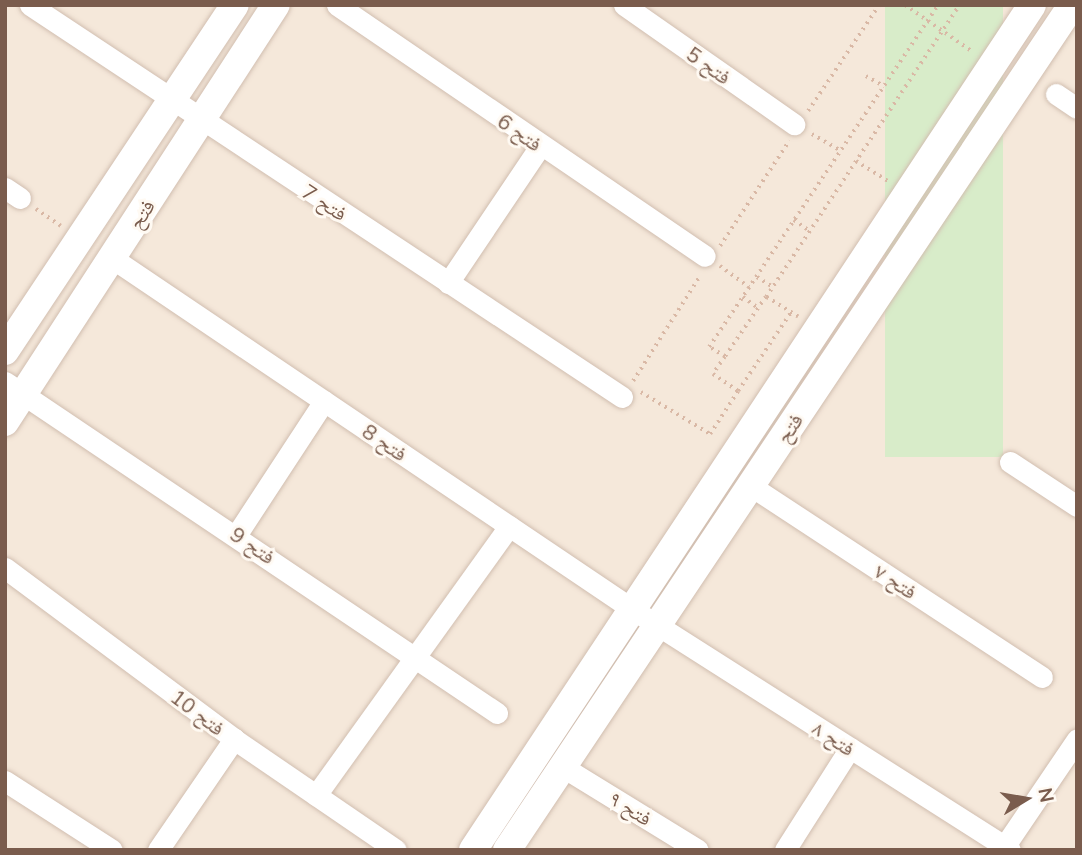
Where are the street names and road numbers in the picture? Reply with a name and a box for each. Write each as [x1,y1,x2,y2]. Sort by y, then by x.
street label: فتح 5 [682,41,736,89]
street label: فتح 6 [493,108,547,156]
street label: فتح 7 [298,178,352,226]
street label: فتح [122,194,160,234]
street label: فتح [770,408,808,448]
street label: فتح 8 [358,418,412,466]
street label: فتح 9 [226,521,280,569]
street label: فتح ۷ [870,558,922,604]
street label: فتح 10 [166,684,230,740]
street label: فتح ۸ [808,715,860,761]
street label: فتح ۹ [605,785,657,831]

